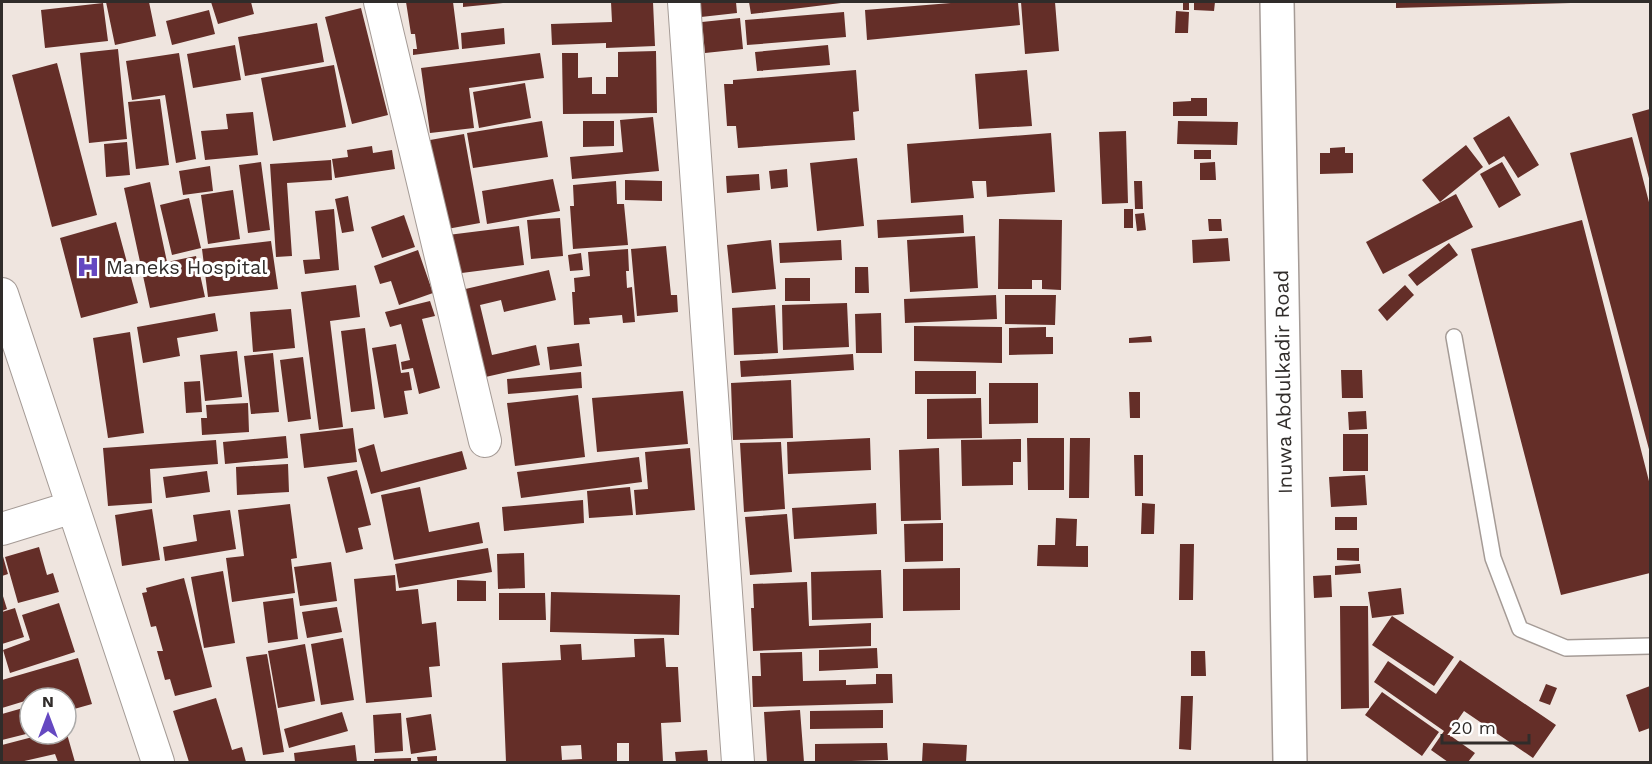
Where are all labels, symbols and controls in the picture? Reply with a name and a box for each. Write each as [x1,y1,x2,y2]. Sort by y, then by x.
hospital icon: Maneks Hospital [75,254,101,280]
place label: Maneks Hospital [106,255,267,279]
street label: Inuwa Abdulkadir Road [1269,270,1297,494]
north arrow [18,686,78,746]
text: N [42,692,54,711]
scale bar [1442,707,1529,745]
text: 20 m [1451,717,1496,738]

